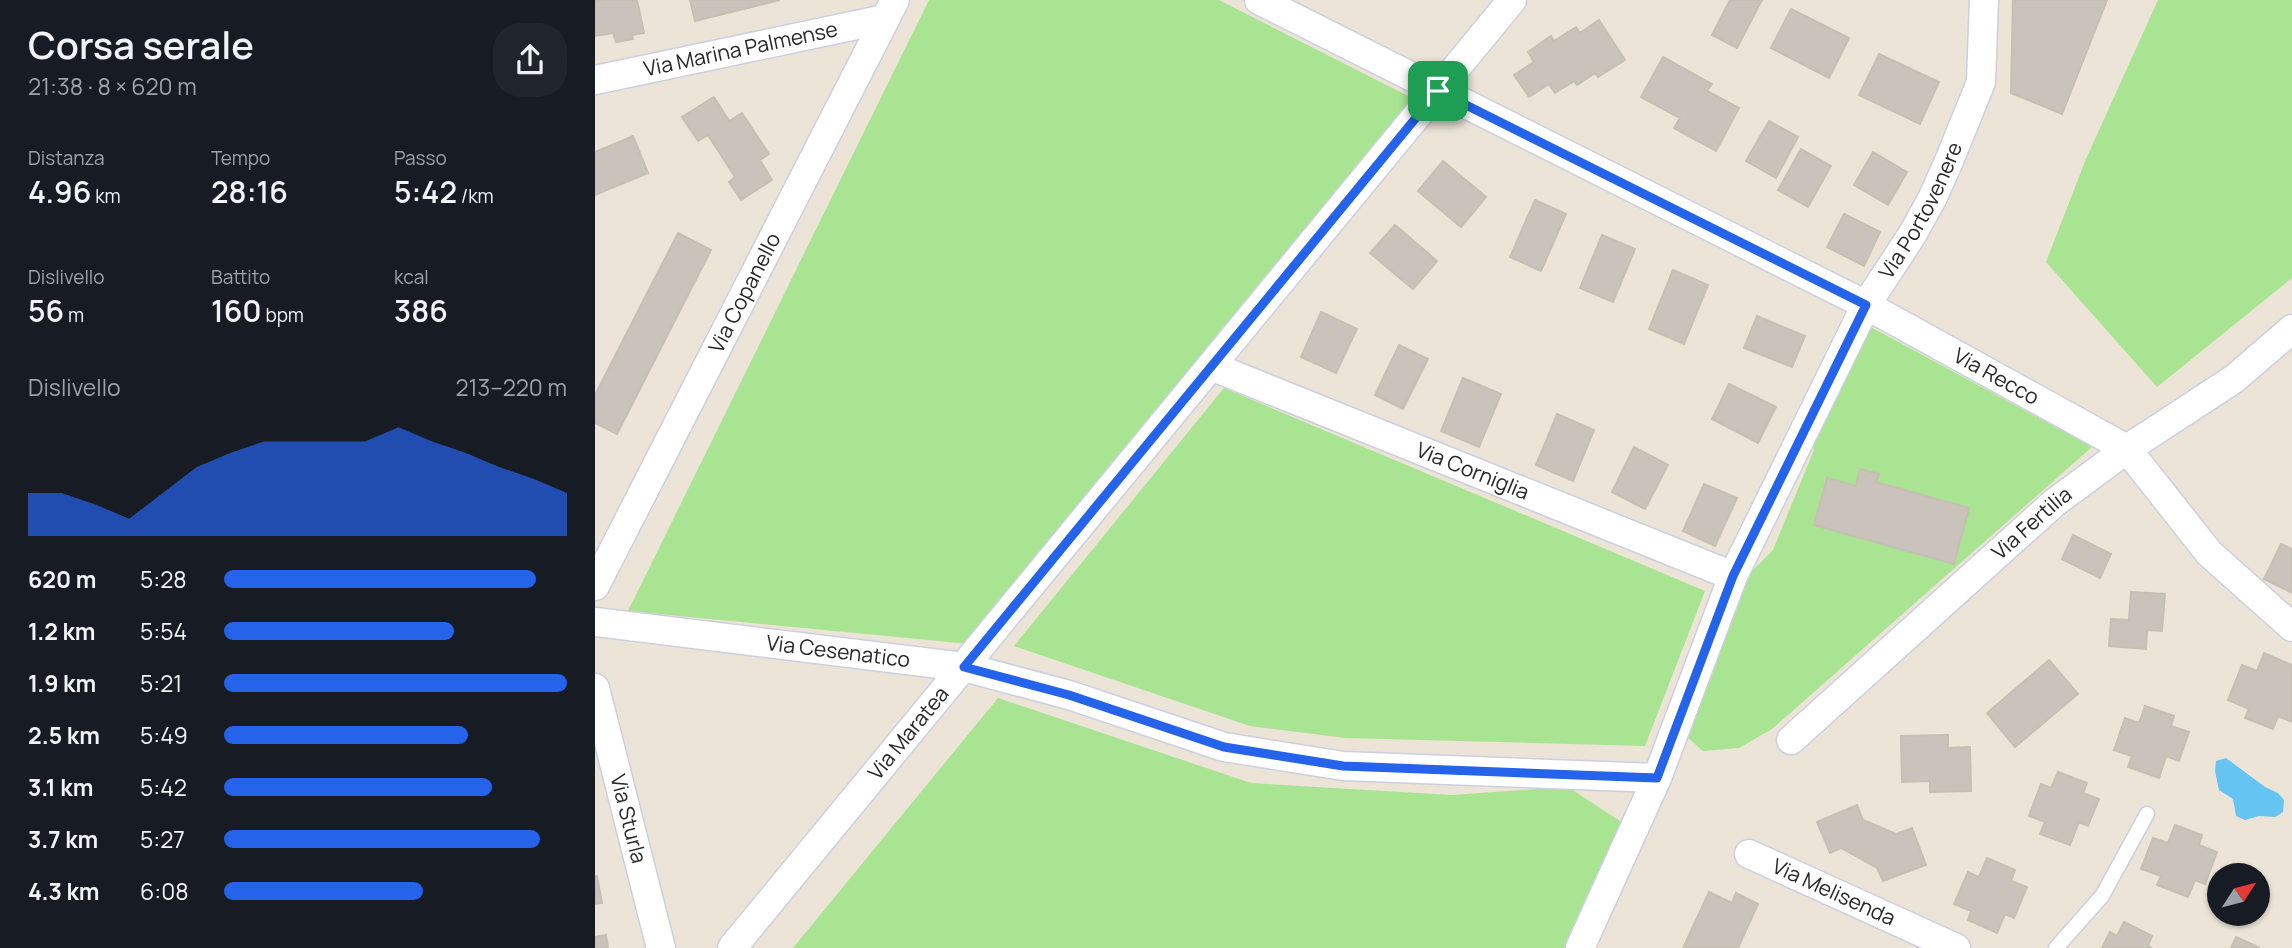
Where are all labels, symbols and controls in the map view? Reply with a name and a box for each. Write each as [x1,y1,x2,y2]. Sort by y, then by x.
street label: Via Marina Palmense [641,14,840,82]
text: Corsa serale [28,18,254,70]
button: share [493,23,567,97]
pin [1408,61,1468,121]
text: 21:38 · 8 × 620 m [28,70,197,102]
icon: arrive [1419,72,1457,110]
street label: Via Portovenere [1872,138,1968,284]
text: Distanza [28,145,105,171]
text: Tempo [211,145,270,171]
text: Passo [394,145,447,171]
text: 4.96 [28,171,91,212]
text: 28:16 [211,171,288,212]
text: 5:42 [394,171,457,212]
text: km [91,183,121,209]
text: /km [457,183,494,209]
street label: Via Copanello [702,228,786,358]
text: Dislivello [28,264,105,290]
text: Battito [211,264,270,290]
text: kcal [394,264,429,290]
text: 56 [28,290,64,331]
text: 160 [211,290,262,331]
text: 386 [394,290,448,331]
text: m [64,302,84,328]
text: bpm [262,302,304,328]
street label: Via Recco [1949,341,2044,411]
text: Dislivello [28,371,121,403]
text: 213–220 m [455,371,567,403]
street label: Via Corniglia [1412,435,1534,506]
street label: Via Fertilia [1985,480,2077,566]
text: 620 m [28,563,96,595]
text: 5:28 [140,563,187,595]
text: 1.2 km [28,615,95,647]
text: 5:54 [140,615,187,647]
street label: Via Cesenatico [765,628,912,673]
text: 1.9 km [28,667,96,699]
text: 5:21 [140,667,182,699]
street label: Via Maratea [861,680,955,785]
text: 2.5 km [28,719,100,751]
text: 5:49 [140,719,188,751]
text: 3.1 km [28,771,93,803]
text: 5:42 [140,771,187,803]
street label: Via Sturla [604,771,654,866]
text: 3.7 km [28,823,98,855]
text: 5:27 [140,823,185,855]
street label: Via Melisenda [1768,851,1900,932]
north arrow [2207,863,2270,926]
map controls [2207,863,2270,926]
text: 4.3 km [28,875,100,907]
text: 6:08 [140,875,189,907]

